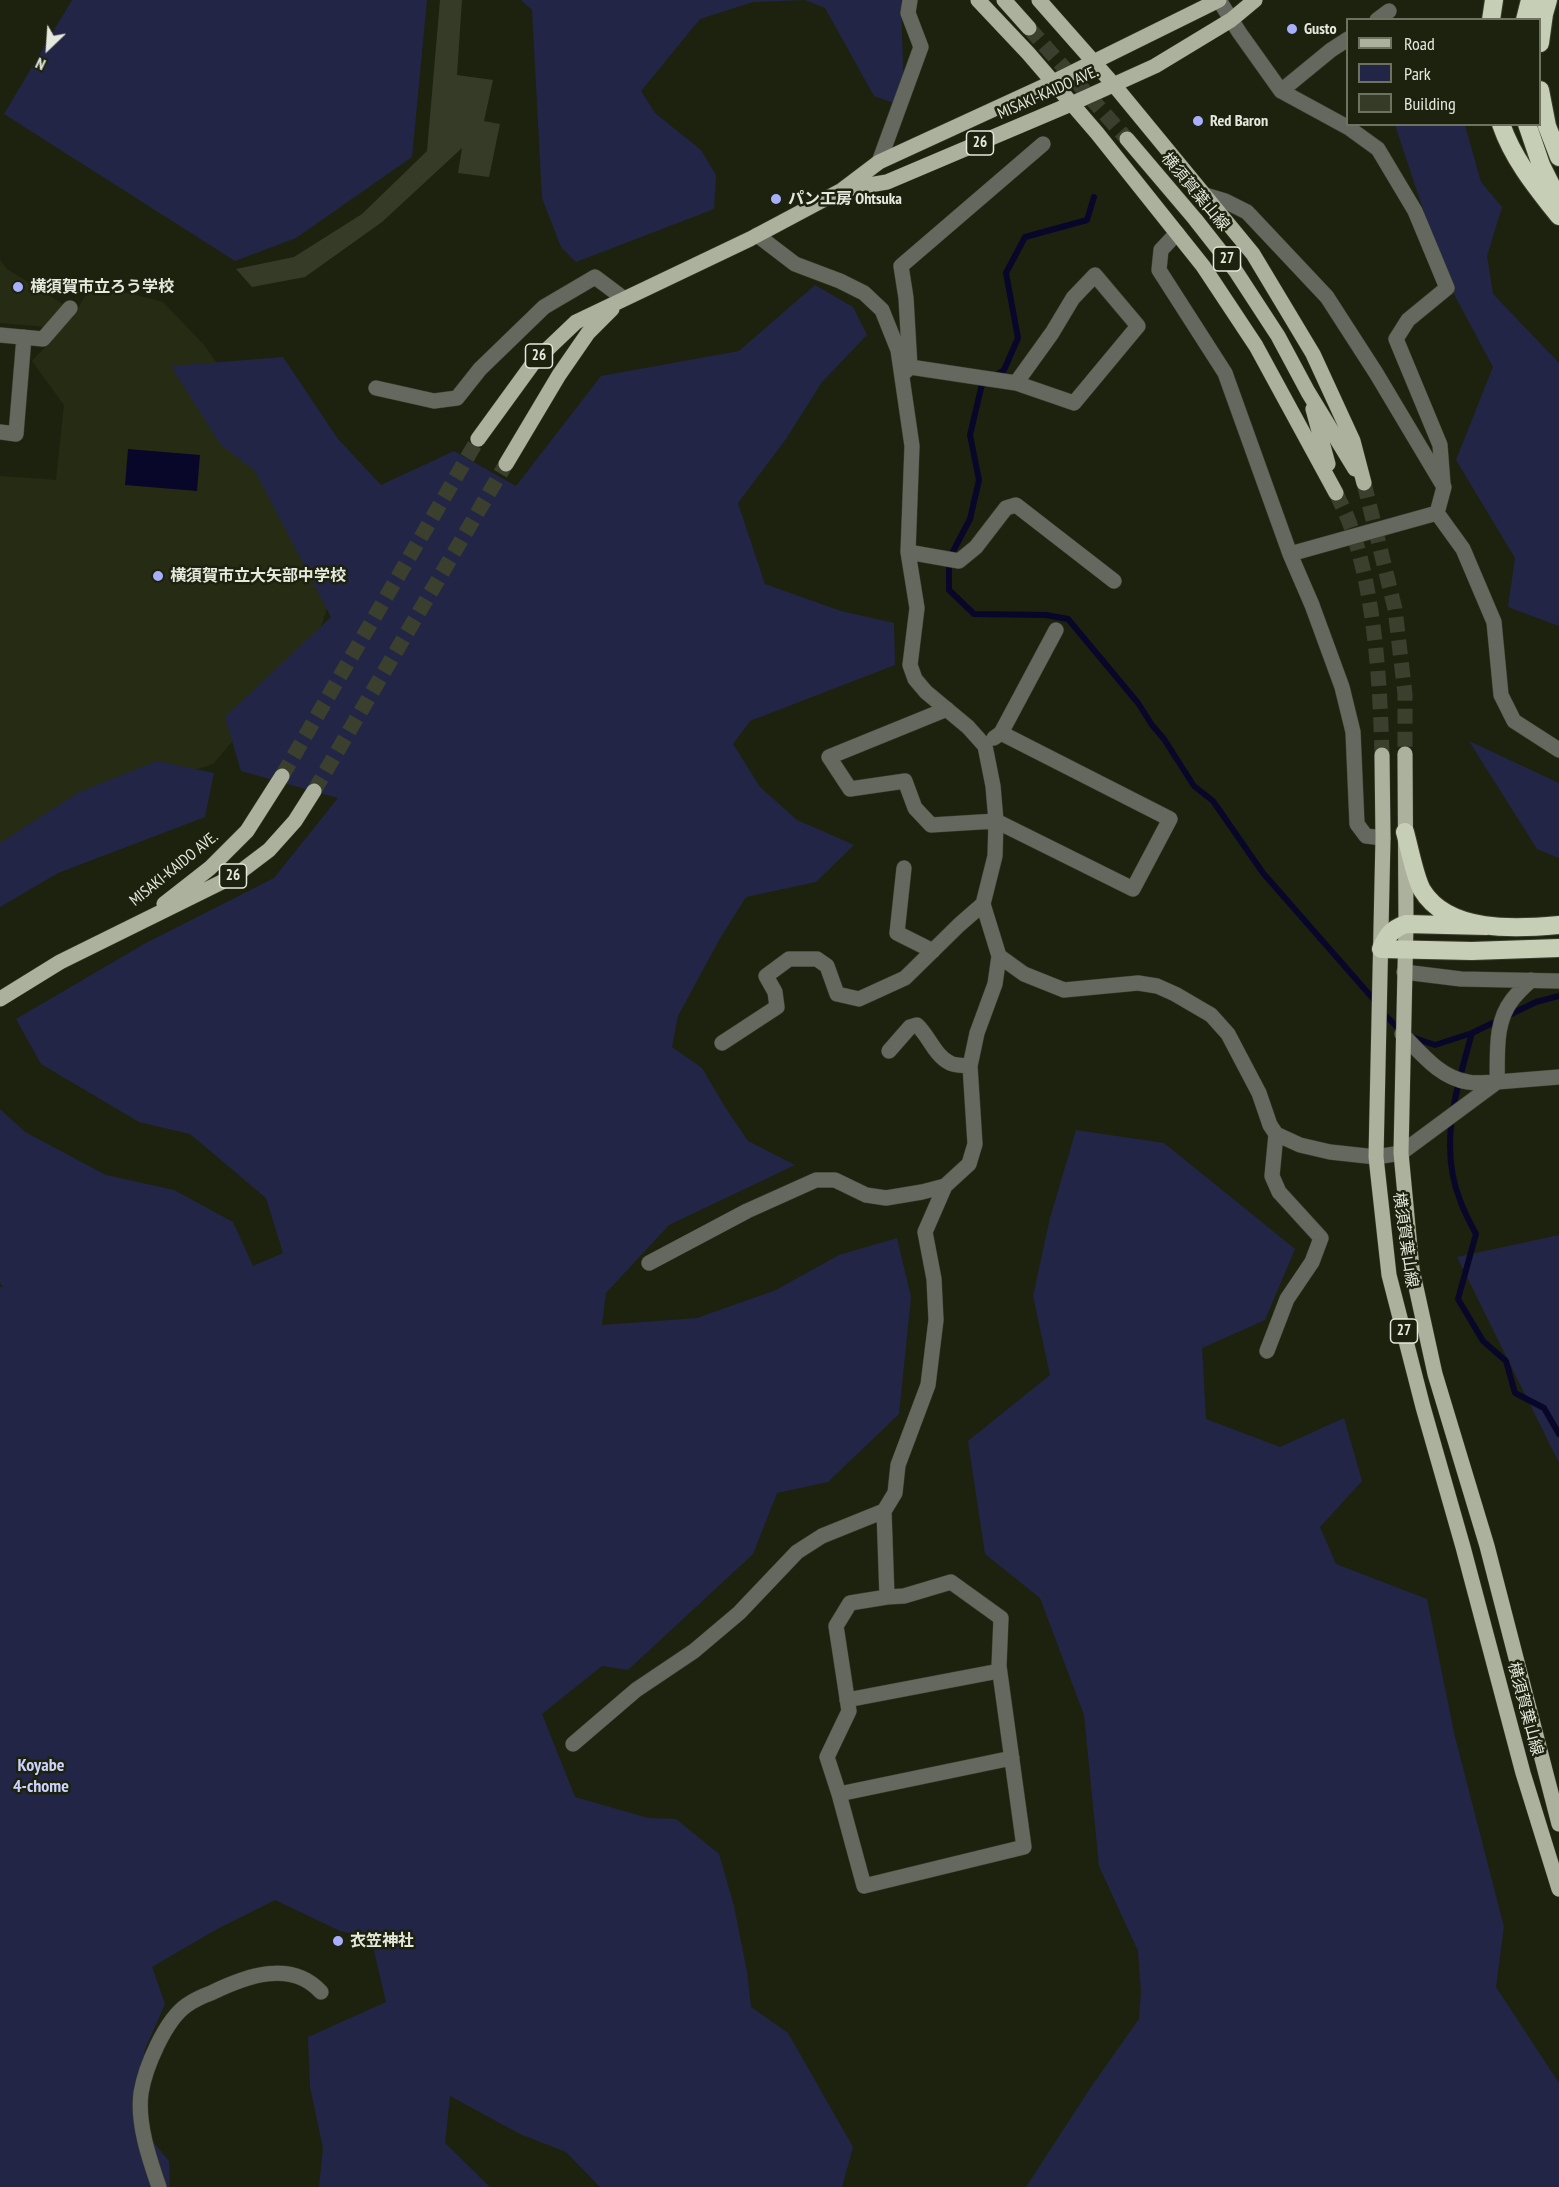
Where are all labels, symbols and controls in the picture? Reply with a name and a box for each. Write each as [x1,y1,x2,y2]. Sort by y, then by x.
north arrow [18,18,78,78]
legend [1346,18,1541,126]
place label: Gusto [1304,19,1337,39]
marker: Gusto [1285,22,1299,36]
text: Road [1404,32,1435,55]
text: N [32,53,49,75]
street label: MISAKI-KAIDO AVE. [995,62,1101,124]
text: Park [1404,62,1431,85]
text: Building [1404,92,1456,115]
place label: Red Baron [1210,111,1268,131]
marker: Red Baron [1191,114,1205,128]
road number: 26 [966,131,994,155]
street label: 横須賀葉山線 [1157,149,1233,235]
place label: パン工房 Ohtsuka [788,189,902,209]
marker: パン工房 Ohtsuka [769,192,783,206]
road number: 27 [1214,247,1240,271]
place label: 横須賀市立ろう学校 [30,277,174,297]
marker: 横須賀市立ろう学校 [11,280,25,294]
road number: 26 [526,344,552,368]
place label: 横須賀市立大矢部中学校 [170,566,346,586]
marker: 横須賀市立大矢部中学校 [151,569,165,583]
street label: MISAKI-KAIDO AVE. [126,828,222,910]
road number: 26 [220,864,246,888]
street label: 横須賀葉山線 [1389,1191,1421,1289]
road number: 27 [1390,1319,1418,1343]
street label: 横須賀葉山線 [1503,1660,1547,1758]
district label: Koyabe 4-chome [13,1755,69,1798]
place label: 衣笠神社 [350,1931,414,1951]
marker: 衣笠神社 [331,1934,345,1948]

